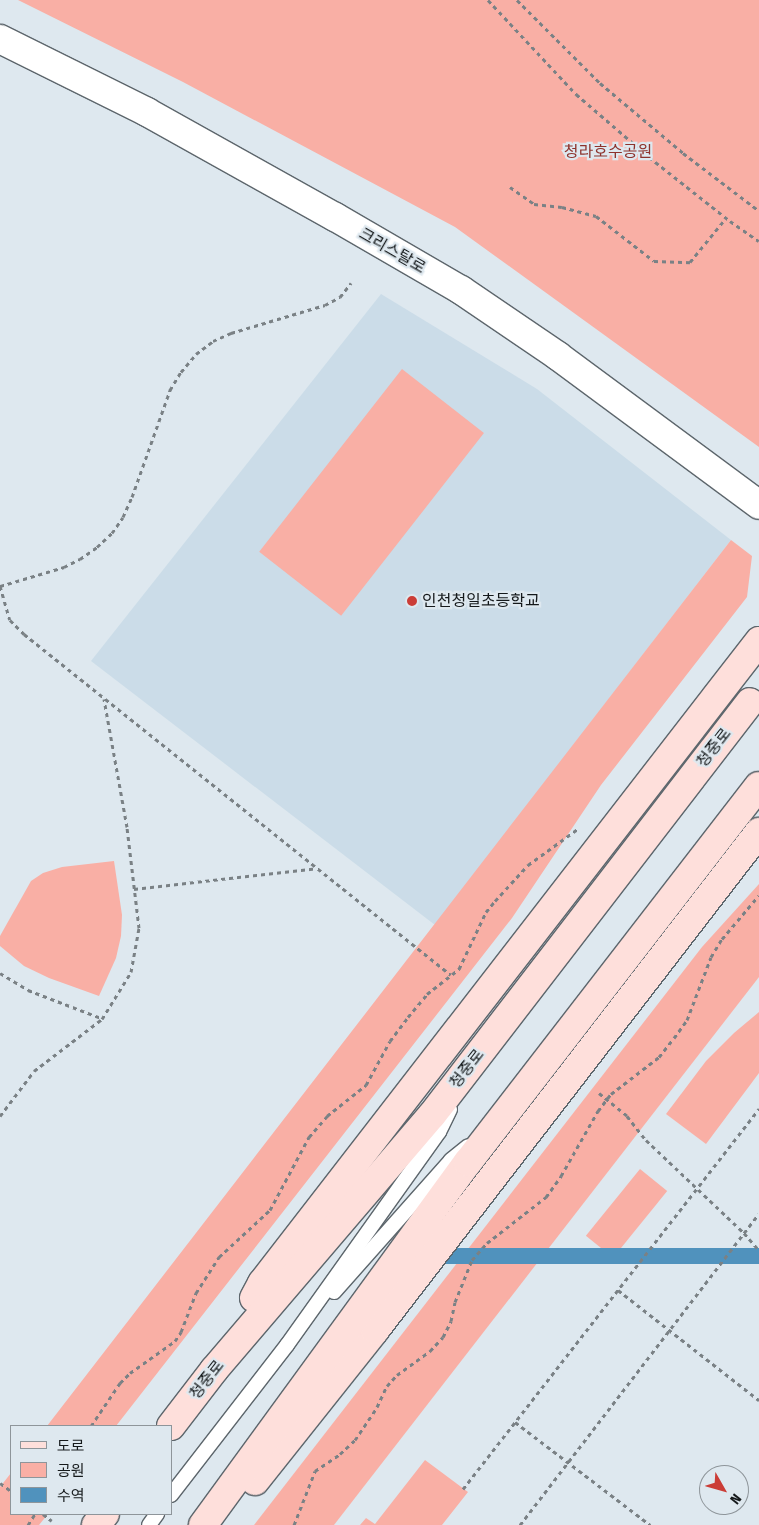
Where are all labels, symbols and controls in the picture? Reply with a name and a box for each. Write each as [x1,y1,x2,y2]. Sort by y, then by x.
park label: 청라호수공원 [564,142,652,162]
street label: 크리스탈로 [355,224,429,278]
place label: 인천청일초등학교 [422,591,540,611]
marker: 인천청일초등학교 [406,595,418,607]
street label: 청중로 [693,725,735,771]
street label: 청중로 [446,1046,488,1092]
street label: 청중로 [186,1357,228,1403]
legend [10,1425,172,1515]
text: 도로 [57,1437,85,1455]
text: 공원 [57,1462,85,1480]
north arrow [699,1465,749,1515]
text: 수역 [57,1487,85,1505]
text: N [726,1490,745,1507]

